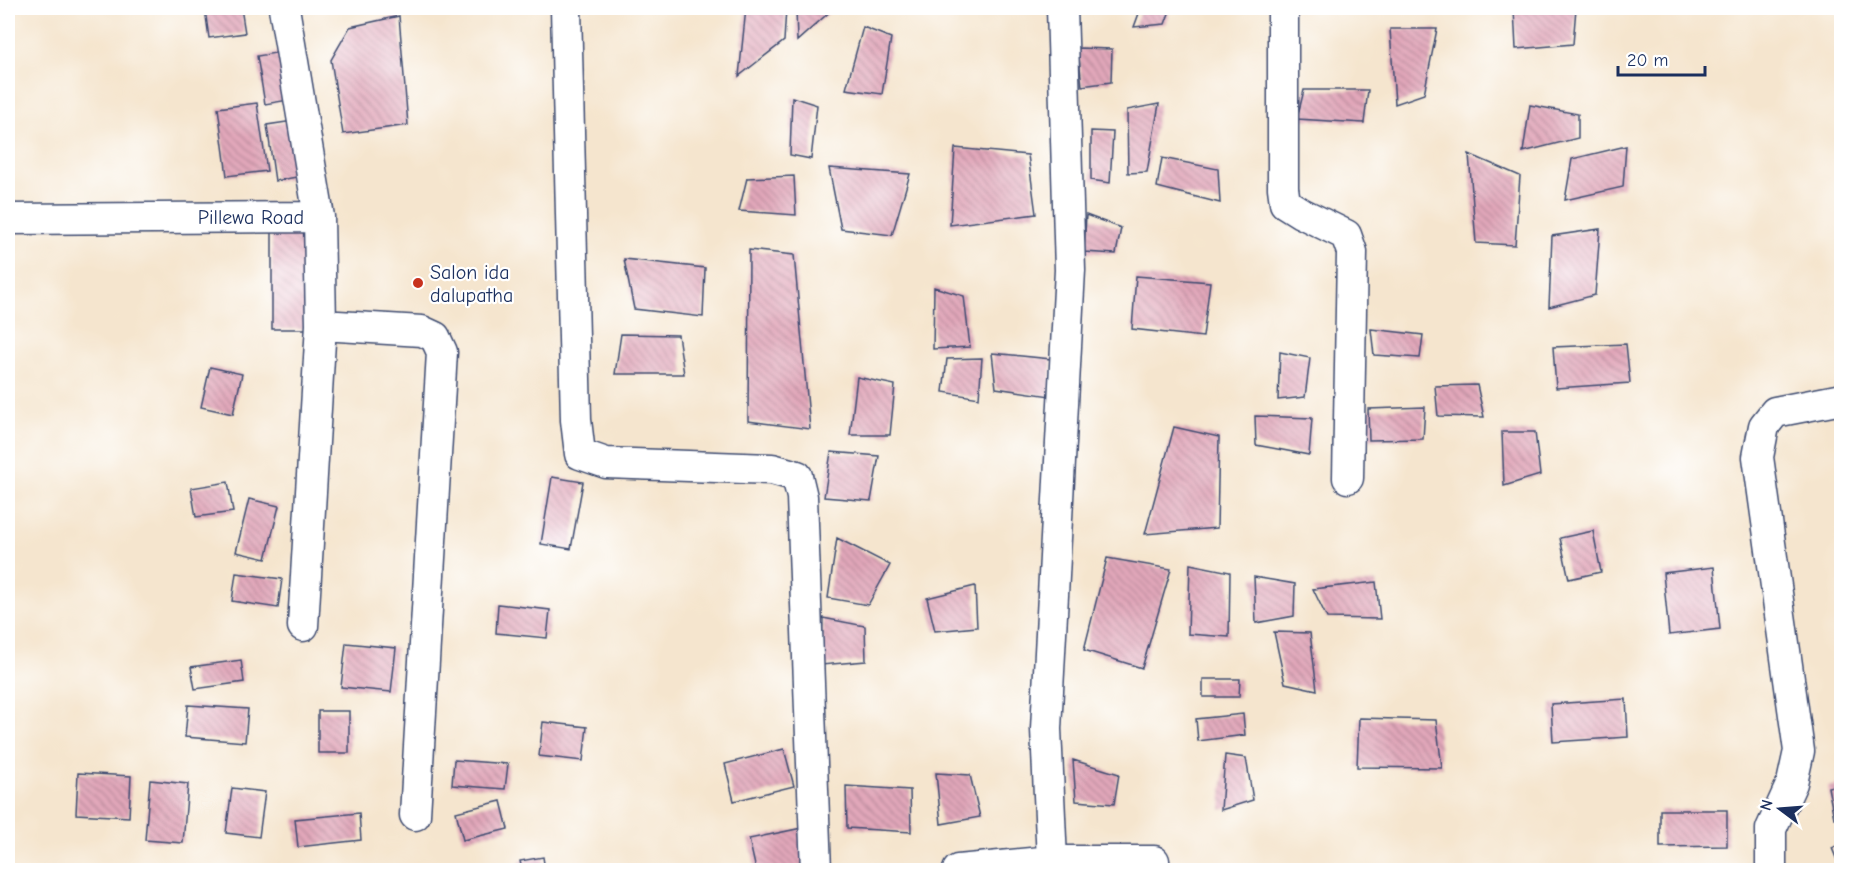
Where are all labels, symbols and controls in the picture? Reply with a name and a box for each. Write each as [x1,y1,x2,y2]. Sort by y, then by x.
scale bar [1618,39,1705,77]
text: 20 m [1627,50,1668,71]
street label: Pillewa Road [198,206,304,229]
place label: Salon ida dalupatha [430,261,513,307]
marker: Salon ida dalupatha [411,276,425,290]
north arrow [1750,779,1810,839]
text: N [1756,798,1777,813]

